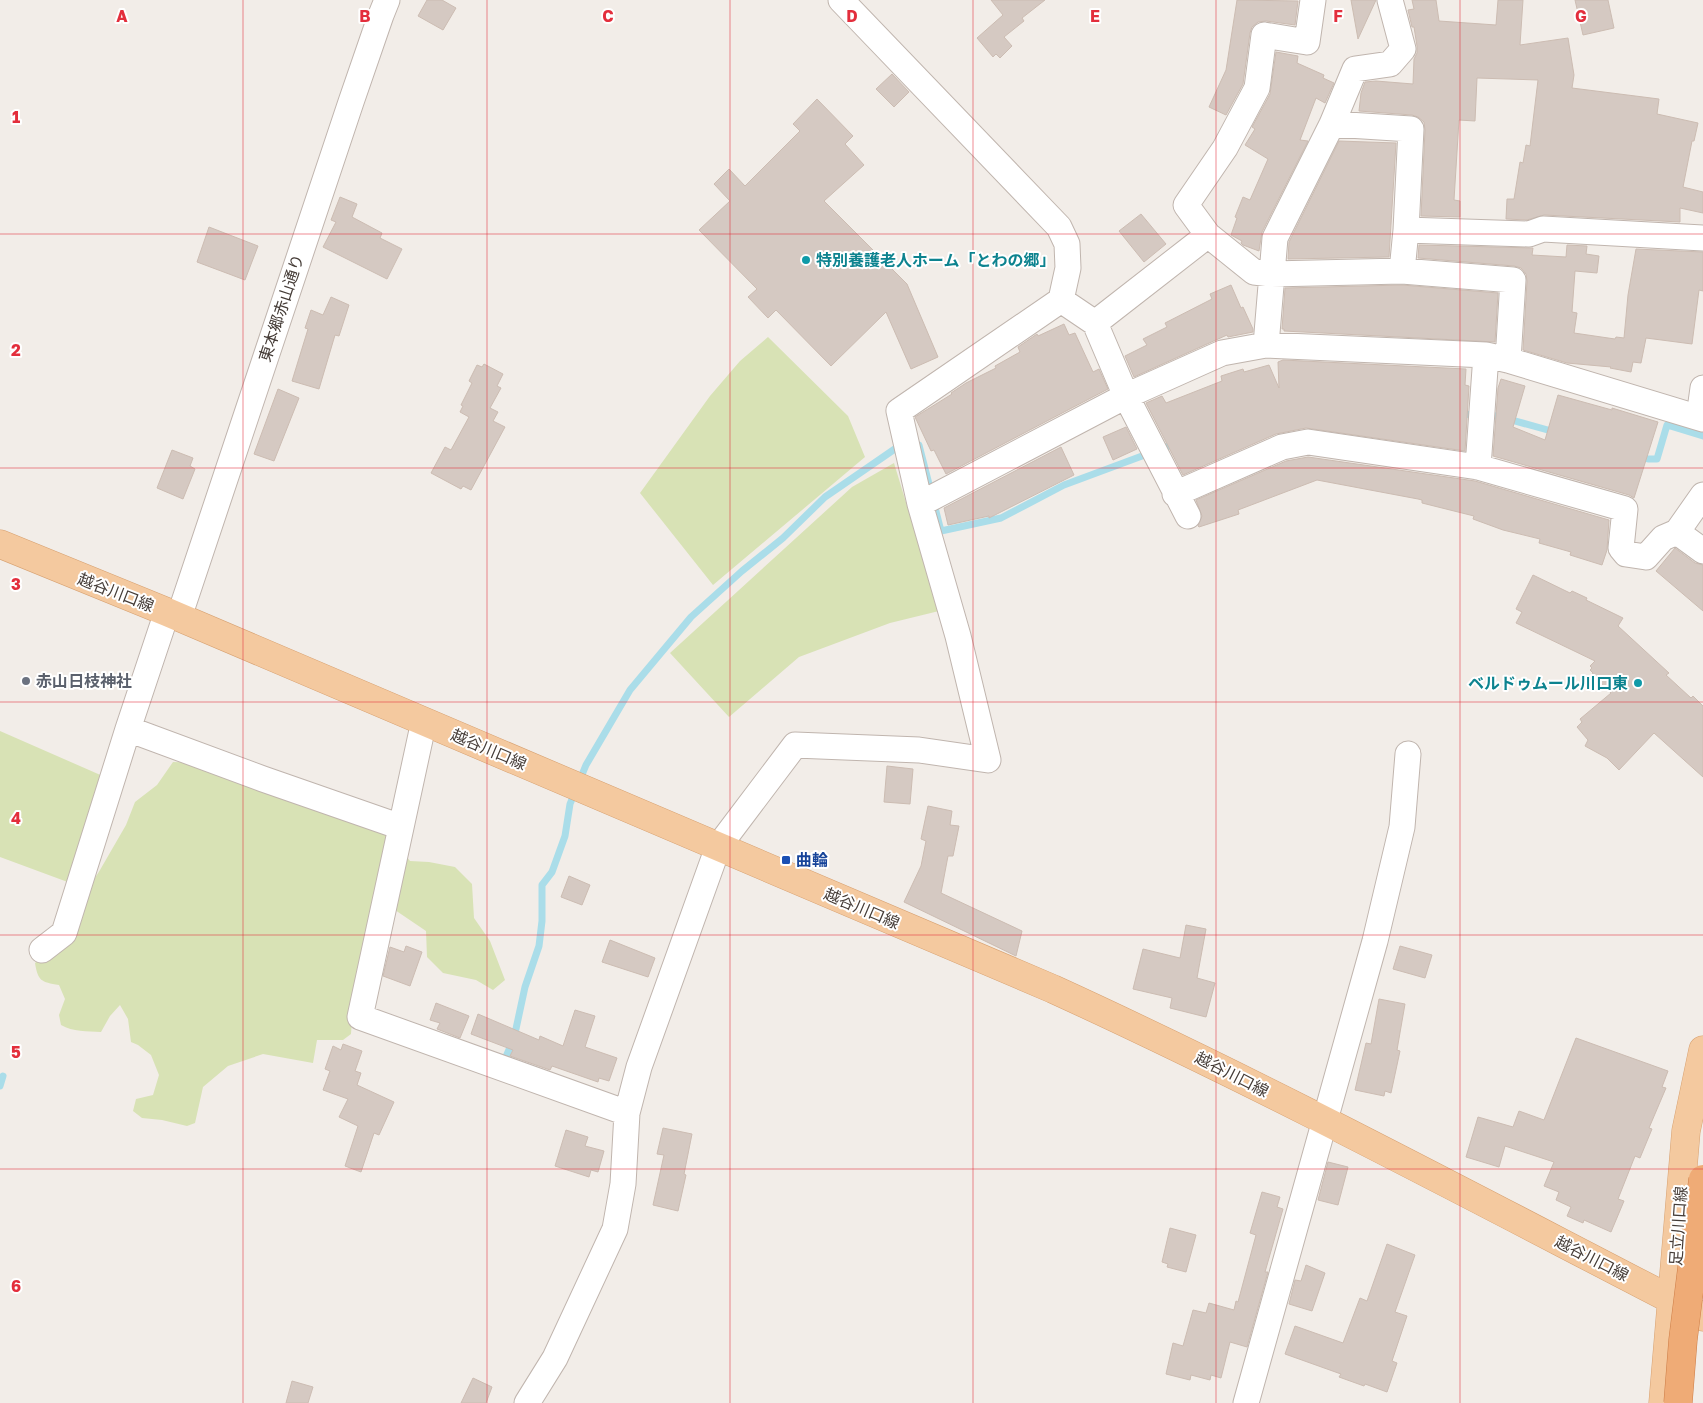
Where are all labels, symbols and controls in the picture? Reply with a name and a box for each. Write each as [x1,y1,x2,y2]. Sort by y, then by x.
text: A [116,6,128,26]
text: B [359,6,371,26]
text: C [602,6,614,26]
text: D [846,6,858,26]
text: E [1090,6,1100,26]
text: F [1333,6,1343,26]
text: G [1575,6,1587,26]
text: 1 [12,107,20,127]
place label: 特別養護老人ホーム「とわの郷」 [816,250,1056,270]
street label: 東本郷赤山通り [254,252,308,364]
marker: 特別養護老人ホーム「とわの郷」 [800,254,812,266]
text: 2 [11,340,21,360]
street label: 越谷川口線 [75,568,157,616]
text: 3 [11,574,21,594]
place label: 赤山日枝神社 [36,671,132,691]
place label: ベルドゥムール川口東 [1468,673,1628,693]
marker: 赤山日枝神社 [20,675,32,687]
marker: ベルドゥムール川口東 [1632,677,1644,689]
street label: 越谷川口線 [448,724,530,774]
text: 4 [11,808,21,828]
place label: 曲輪 [796,850,828,870]
marker: 曲輪 [780,854,792,866]
street label: 越谷川口線 [821,883,903,933]
text: 5 [11,1042,21,1062]
street label: 越谷川口線 [1192,1047,1272,1101]
street label: 足立川口線 [1665,1185,1691,1267]
street label: 越谷川口線 [1552,1231,1632,1285]
text: 6 [11,1276,21,1296]

